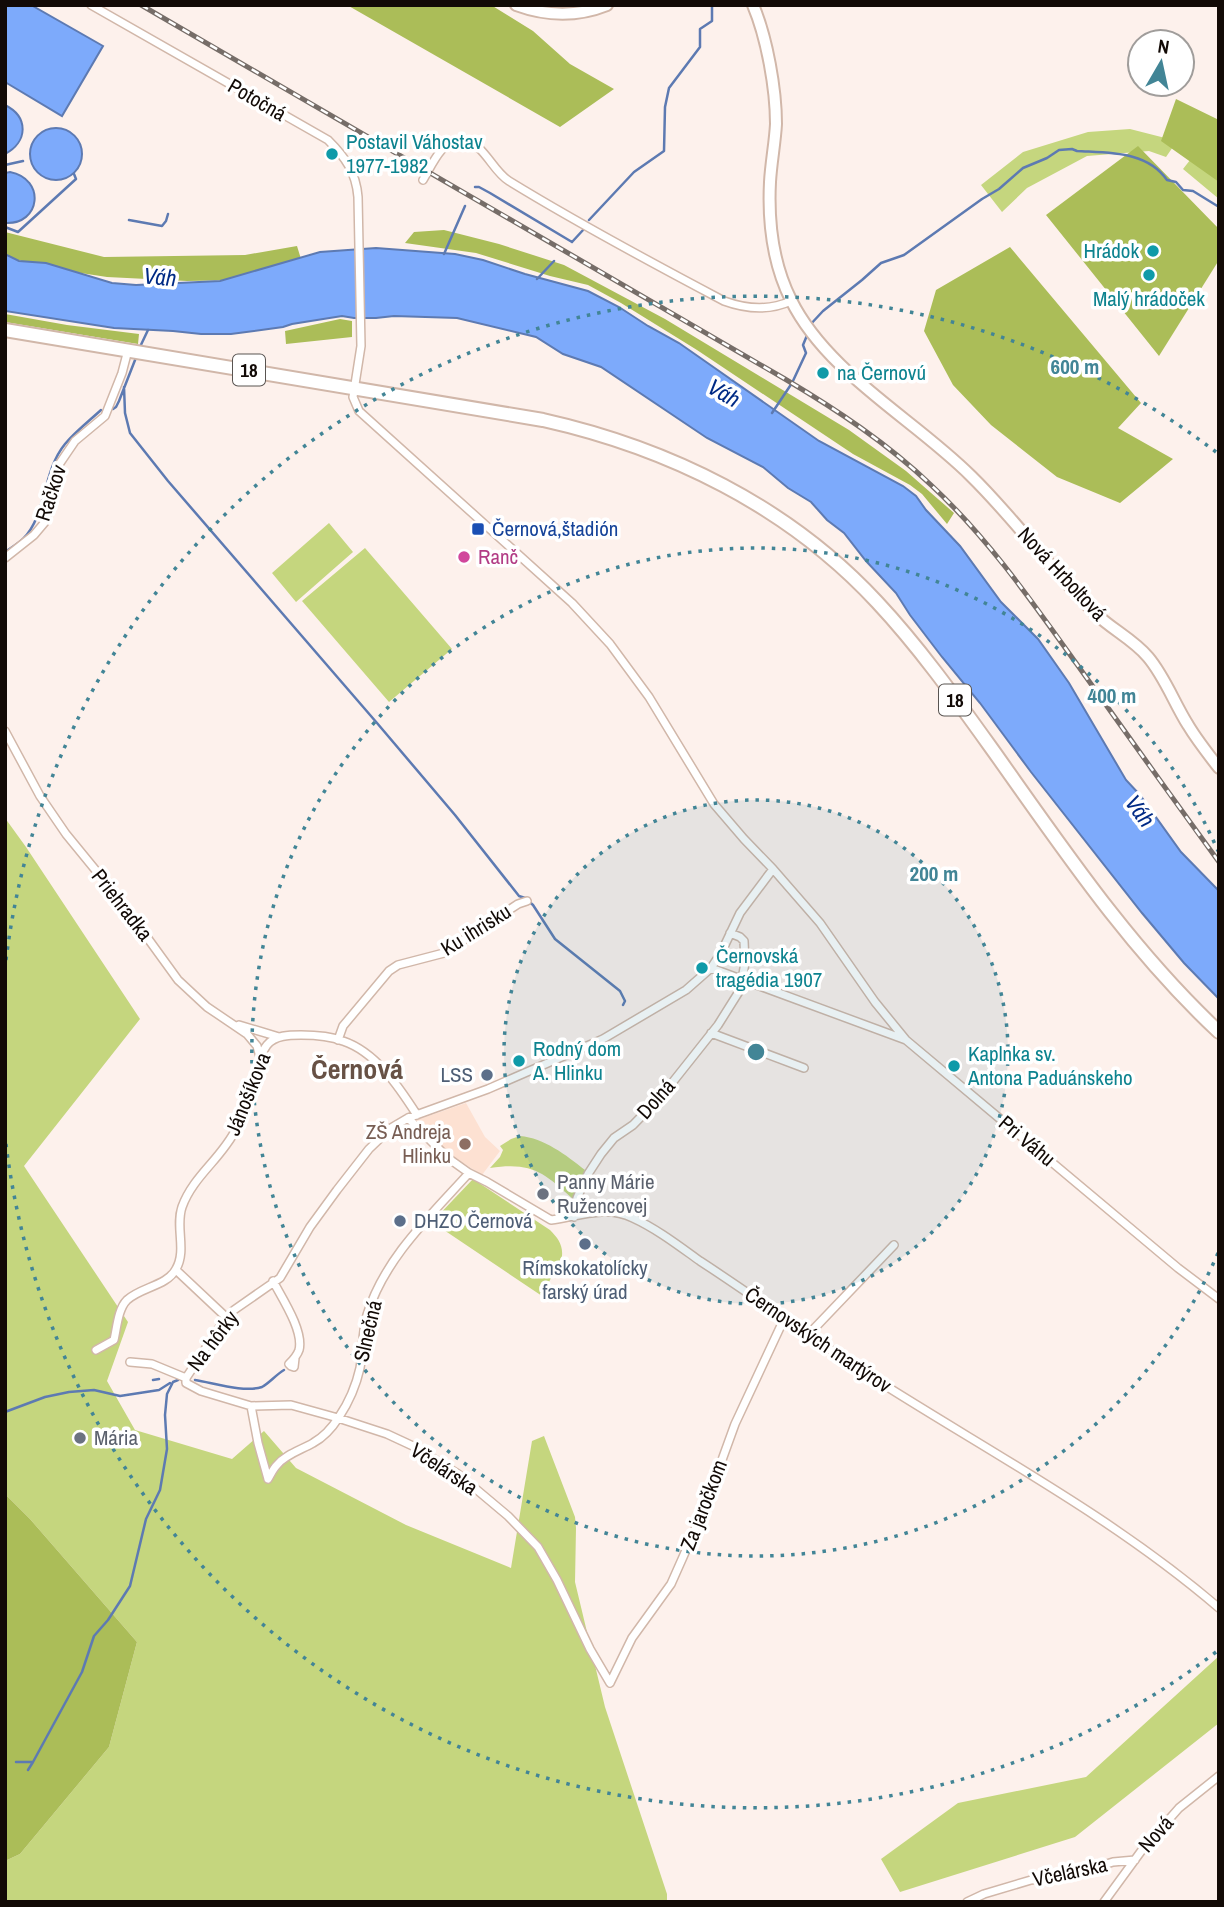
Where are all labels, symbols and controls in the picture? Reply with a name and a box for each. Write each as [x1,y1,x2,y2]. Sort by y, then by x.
north arrow [1126,28,1196,98]
text: N [1156,32,1171,60]
street label: Potočná [223,71,292,128]
place label: Postavil Váhostav 1977-1982 [346,127,483,180]
marker: Postavil Váhostav 1977-1982 [324,146,340,162]
place label: Hrádok [1083,236,1139,265]
marker: Hrádok [1145,243,1161,259]
water label: Váh [142,260,178,293]
marker: Malý hrádoček [1141,267,1157,283]
place label: Malý hrádoček [1093,284,1205,313]
text: 600 m [1051,352,1099,381]
road number: 18 [233,354,265,386]
place label: na Černovú [837,358,926,387]
marker: na Černovú [815,365,831,381]
water label: Váh [702,371,746,414]
street label: Račkov [28,461,73,525]
place label: Černová,štadión [492,514,618,543]
street label: Nová Hrboltová [1011,520,1114,627]
marker: Černová,štadión [470,521,486,537]
place label: Ranč [478,542,518,571]
marker: Ranč [456,549,472,565]
text: 400 m [1088,681,1136,710]
road number: 18 [939,684,971,716]
water label: Váh [1118,788,1163,833]
text: 200 m [910,859,958,888]
street label: Priehradka [85,863,160,947]
street label: Ku ihrisku [435,897,516,962]
place label: Černovská tragédia 1907 [716,941,822,994]
marker: Černovská tragédia 1907 [694,960,710,976]
place label: Rodný dom A. Hlinku [532,1034,621,1087]
place label: Kaplnka sv. Antona Paduánskeho [967,1039,1133,1092]
centre of rings [744,1040,768,1064]
street label: Jánošíkova [218,1048,277,1140]
district label: Černová [311,1050,403,1088]
marker: Rodný dom A. Hlinku [511,1053,527,1069]
marker: Kaplnka sv. Antona Paduánskeho [946,1058,962,1074]
place label: LSS [440,1060,473,1089]
marker: LSS [479,1067,495,1083]
street label: Dolná [630,1072,682,1125]
street label: Pri Váhu [993,1108,1062,1173]
place label: ZŠ Andreja Hlinku [366,1117,451,1170]
marker: ZŠ Andreja Hlinku [457,1136,473,1152]
place label: Panny Márie Ružencovej [557,1167,655,1220]
marker: Panny Márie Ružencovej [535,1186,551,1202]
place label: DHZO Černová [414,1206,533,1235]
marker: DHZO Černová [392,1213,408,1229]
marker: Rímskokatolícky farský úrad [577,1236,593,1252]
place label: Rímskokatolícky farský úrad [522,1253,648,1306]
street label: Černovských martýrov [739,1280,898,1400]
street label: Slnečná [346,1297,389,1364]
street label: Na hôrky [180,1304,245,1377]
place label: Mária [94,1423,138,1452]
marker: Mária [72,1430,88,1446]
street label: Včelárska [405,1435,484,1502]
street label: Za jaročkom [673,1455,734,1554]
street label: Nová [1131,1809,1180,1858]
street label: Včelárska [1030,1849,1110,1894]

